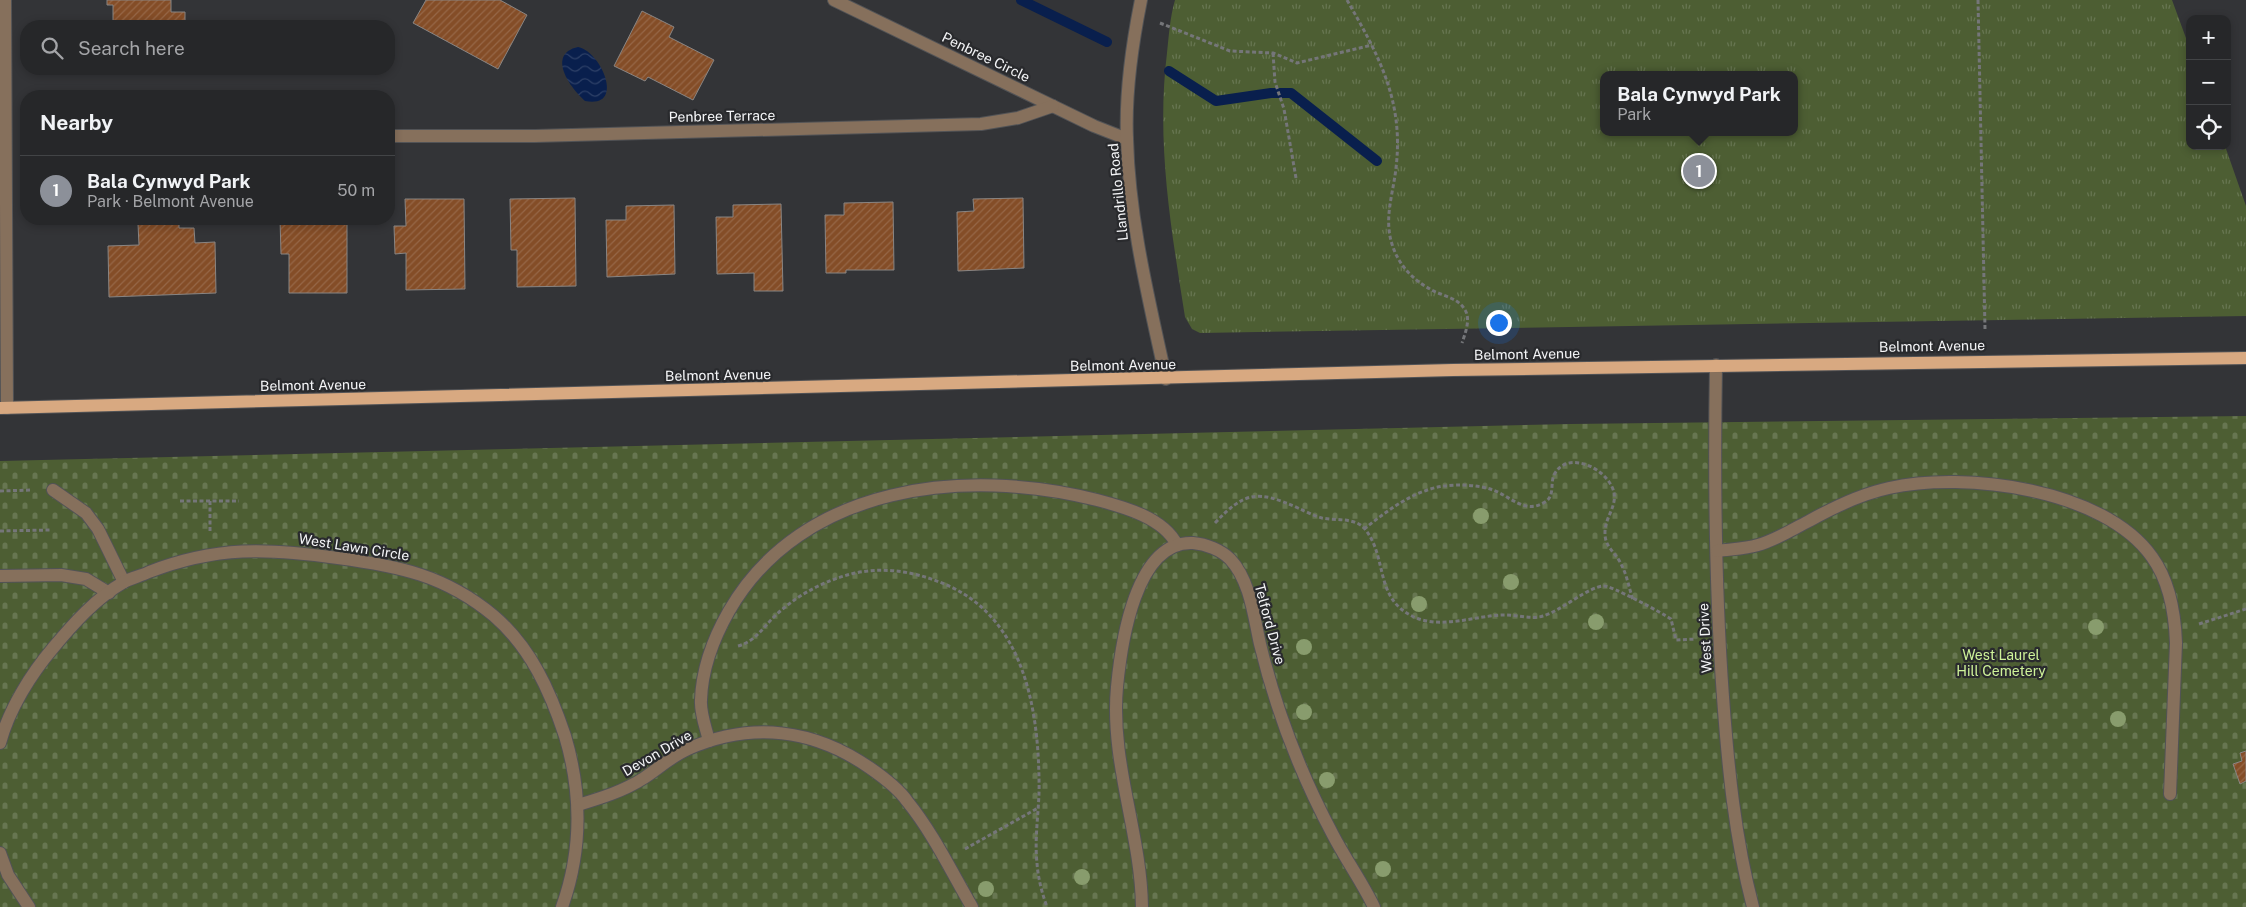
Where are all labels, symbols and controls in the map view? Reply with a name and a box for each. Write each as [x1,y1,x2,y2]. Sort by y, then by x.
map controls [2186,15,2231,150]
button: + [2186,15,2231,60]
search box [20,20,395,75]
street label: Penbree Circle [940,29,1033,85]
icon: search [38,34,66,62]
text: Search here [78,37,185,59]
button: − [2186,60,2231,105]
popup [1600,71,1798,136]
text: Bala Cynwyd Park [1617,83,1781,105]
text: Park [1617,105,1651,124]
button: locate [2186,105,2231,150]
street label: Penbree Terrace [668,107,776,125]
text: Nearby [40,110,113,135]
street label: Llandrillo Road [1105,143,1131,241]
pin: 1 [1683,152,1715,190]
text: Bala Cynwyd Park [87,170,251,192]
text: 1 [53,181,59,200]
text: 50 m [337,181,375,200]
text: Park · Belmont Avenue [87,192,254,211]
your location [1486,310,1512,336]
street label: Belmont Avenue [1879,337,1985,355]
street label: Belmont Avenue [1474,345,1580,363]
street label: Belmont Avenue [1070,356,1176,374]
street label: Belmont Avenue [665,366,771,384]
street label: Belmont Avenue [260,376,366,394]
street label: West Lawn Circle [297,530,411,564]
street label: Telford Drive [1252,582,1289,666]
street label: West Drive [1695,603,1715,673]
park label: West Laurel Hill Cemetery [1956,647,2046,679]
street label: Devon Drive [620,727,695,779]

